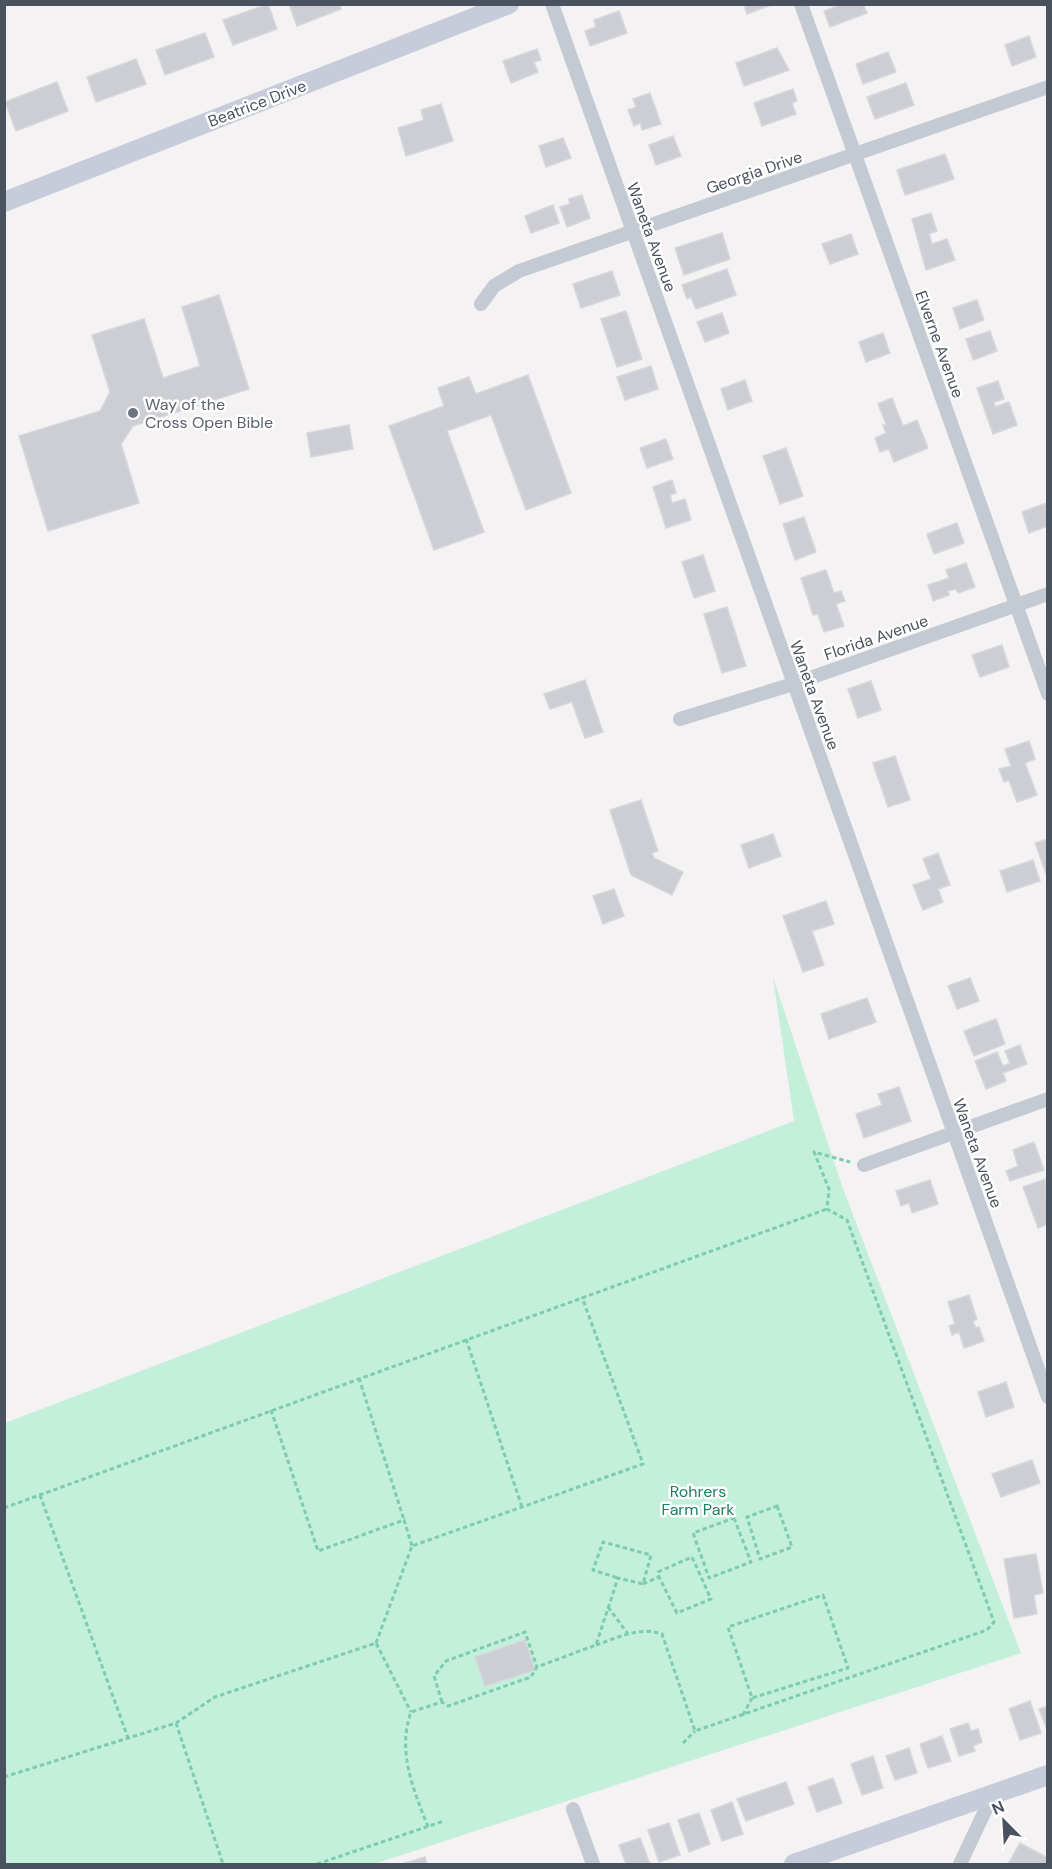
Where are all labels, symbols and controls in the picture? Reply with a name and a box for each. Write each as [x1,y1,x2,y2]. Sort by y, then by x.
street label: Beatrice Drive [205,75,309,132]
street label: Georgia Drive [703,146,805,199]
street label: Waneta Avenue [622,180,681,295]
street label: Elverne Avenue [910,288,969,401]
place label: Way of the Cross Open Bible [145,394,273,433]
marker: Way of the Cross Open Bible [126,406,140,420]
street label: Florida Avenue [821,610,931,665]
street label: Waneta Avenue [785,638,844,753]
street label: Waneta Avenue [948,1096,1007,1211]
park label: Rohrers Farm Park [662,1481,734,1520]
north arrow [974,1791,1034,1851]
text: N [989,1796,1008,1820]

